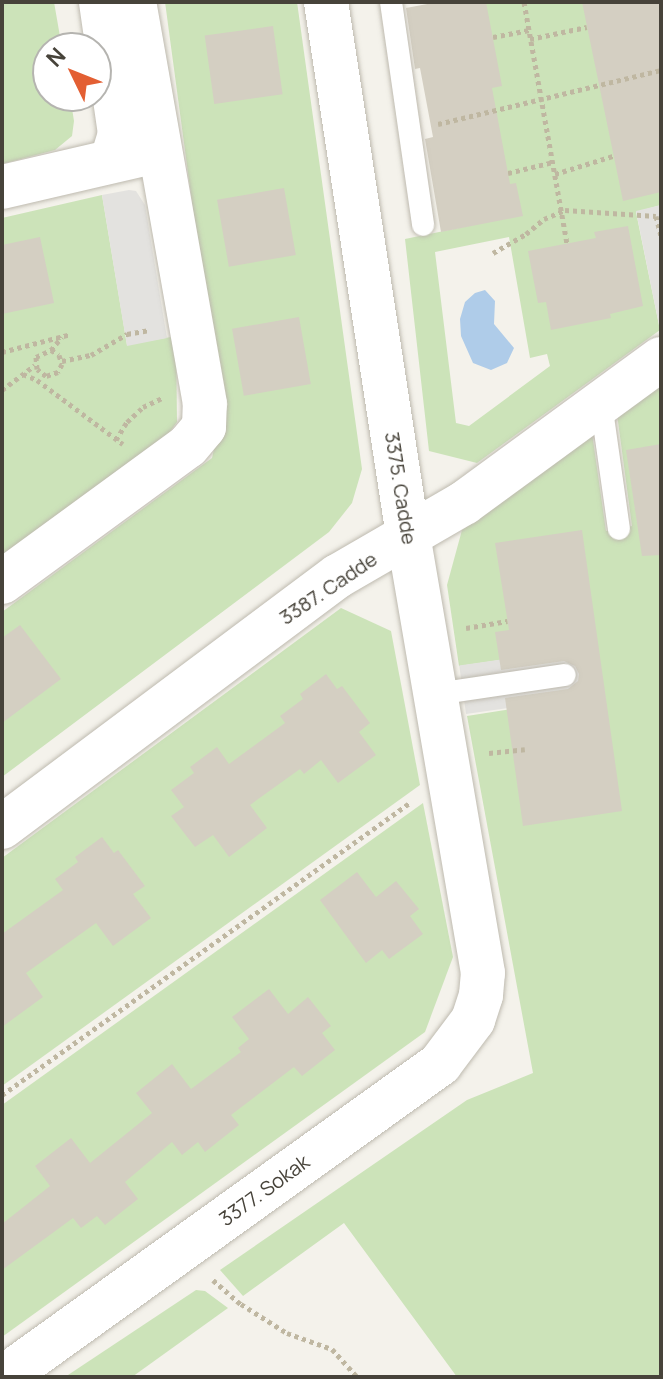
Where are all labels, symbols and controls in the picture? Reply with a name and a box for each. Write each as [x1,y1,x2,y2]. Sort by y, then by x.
north arrow [32,32,112,112]
text: N [40,41,72,73]
street label: 3375. Cadde [380,430,422,546]
street label: 3387. Cadde [275,547,381,629]
street label: 3377. Sokak [214,1149,314,1231]

